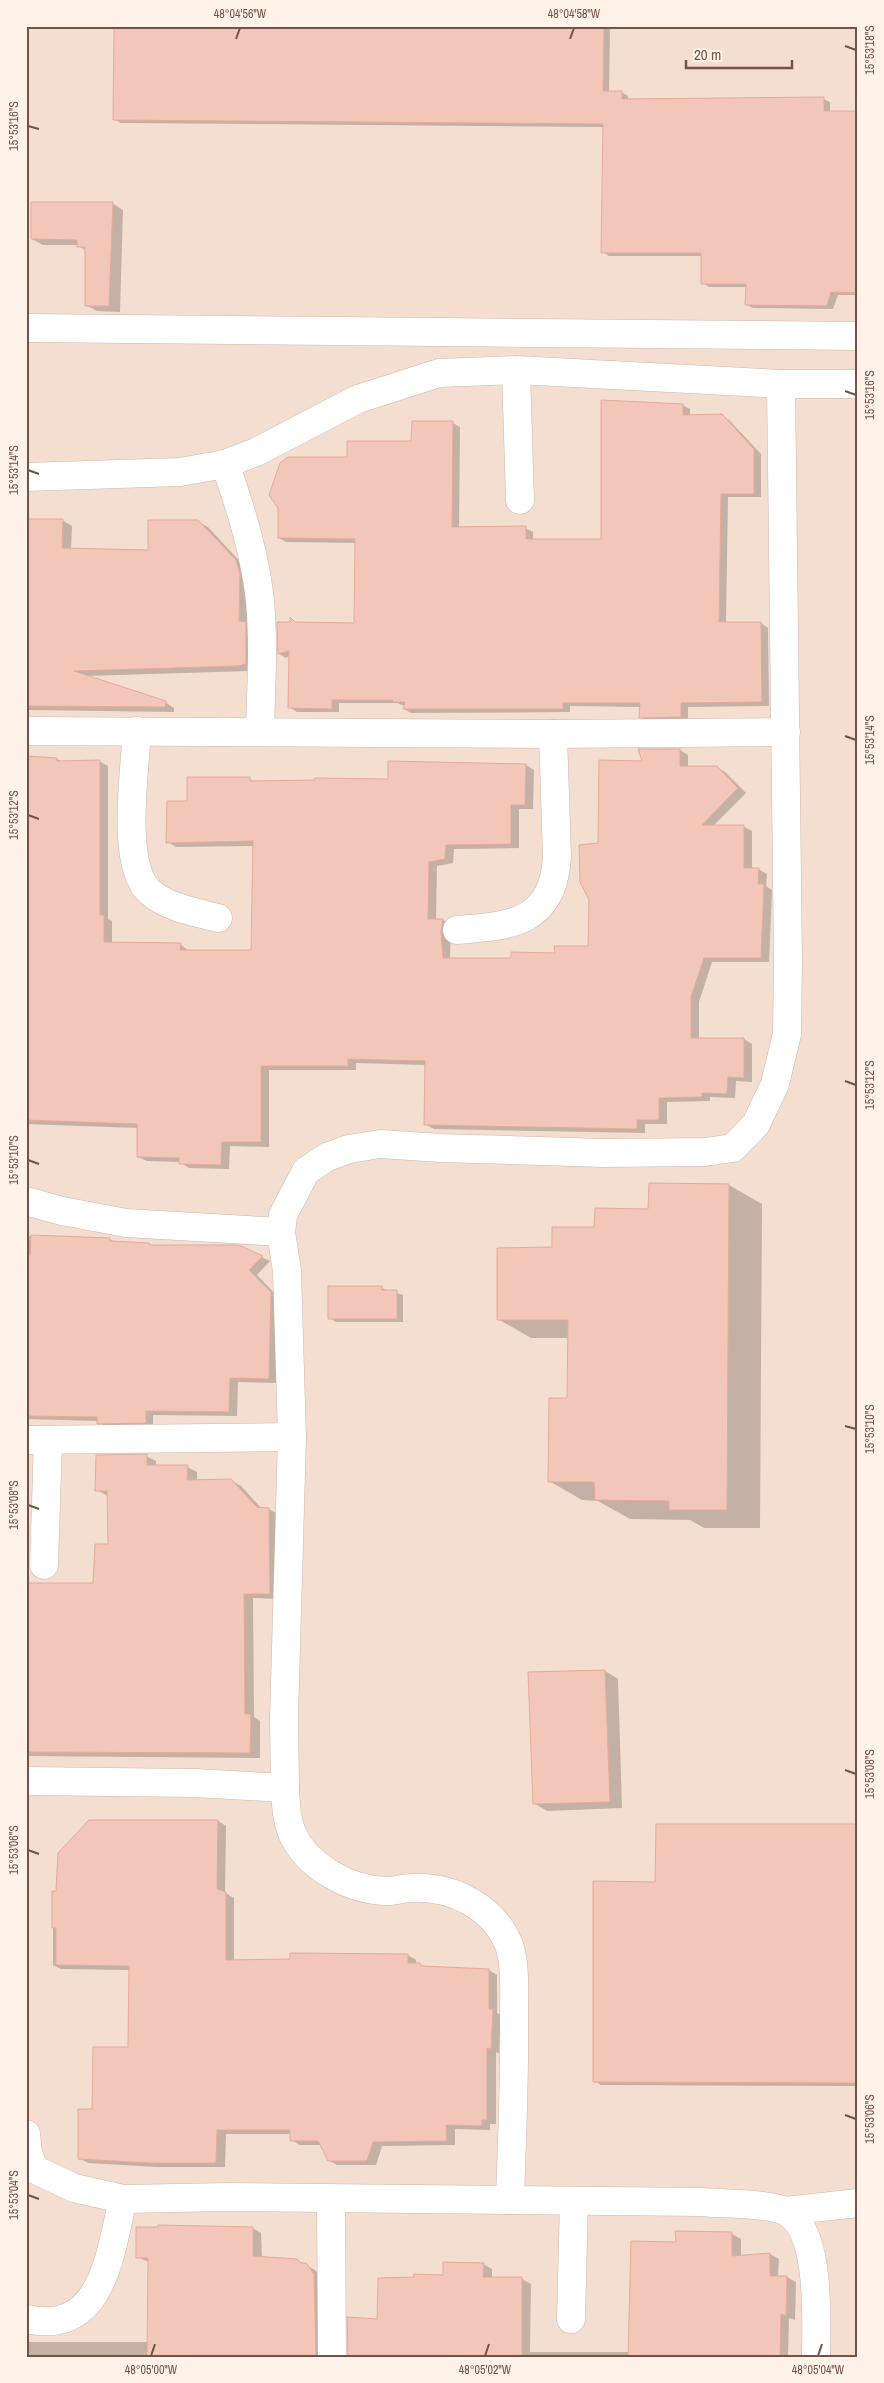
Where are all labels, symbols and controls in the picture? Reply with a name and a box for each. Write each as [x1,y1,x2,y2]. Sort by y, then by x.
text: 48°04'56"W [214,6,267,22]
text: 48°04'58"W [548,6,601,22]
text: 15°53'18"S [862,25,878,75]
scale bar [686,38,793,70]
text: 20 m [694,44,721,65]
text: 15°53'16"S [6,101,22,151]
text: 15°53'16"S [862,370,878,420]
text: 15°53'14"S [6,445,22,495]
text: 15°53'14"S [862,715,878,765]
text: 15°53'12"S [6,790,22,840]
text: 15°53'12"S [862,1060,878,1110]
text: 15°53'10"S [6,1135,22,1185]
text: 15°53'10"S [862,1404,878,1454]
text: 15°53'08"S [6,1480,22,1530]
text: 15°53'08"S [862,1749,878,1799]
text: 15°53'06"S [6,1825,22,1875]
text: 15°53'06"S [862,2094,878,2144]
text: 15°53'04"S [6,2170,22,2220]
text: 48°05'00"W [125,2362,178,2378]
text: 48°05'02"W [459,2362,512,2378]
text: 48°05'04"W [792,2362,845,2378]

